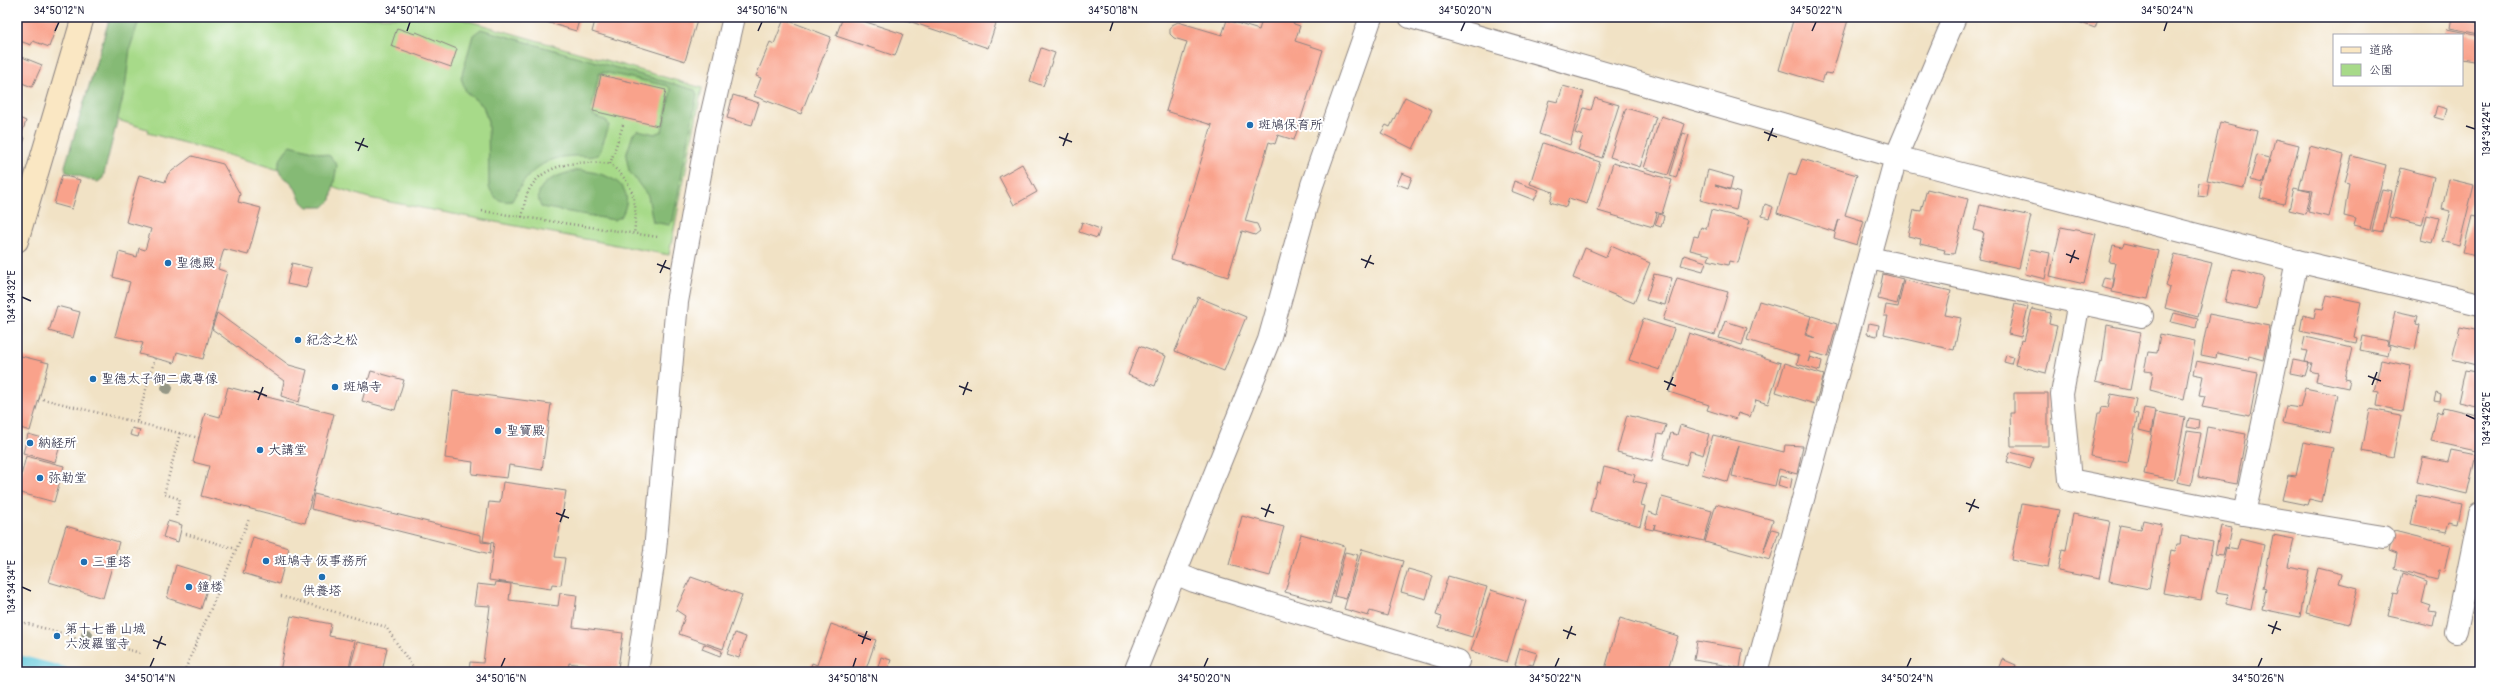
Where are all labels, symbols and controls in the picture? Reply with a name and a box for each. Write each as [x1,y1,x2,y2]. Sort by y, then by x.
text: 34°50'12"N [34,5,84,17]
text: 34°50'14"N [385,5,435,17]
text: 34°50'16"N [737,5,788,17]
text: 34°50'18"N [1088,5,1138,17]
text: 34°50'20"N [1438,5,1492,17]
text: 34°50'22"N [1790,5,1842,17]
text: 34°50'24"N [2141,5,2193,17]
legend [2333,34,2463,86]
text: 道路 [2369,43,2393,58]
text: 公園 [2369,63,2393,78]
text: 134°34'24"E [2481,102,2493,156]
place label: 斑鳩保育所 [1258,117,1323,133]
marker: 斑鳩保育所 [1245,120,1255,130]
place label: 聖徳殿 [176,255,215,271]
marker: 聖徳殿 [163,258,173,268]
text: 134°34'32"E [6,270,18,324]
place label: 紀念之松 [306,332,358,348]
marker: 紀念之松 [293,335,303,345]
place label: 聖德太子御二歳尊像 [101,371,218,387]
marker: 聖德太子御二歳尊像 [88,374,98,384]
place label: 斑鳩寺 [343,379,382,395]
marker: 斑鳩寺 [330,382,340,392]
text: 134°34'26"E [2481,392,2493,446]
place label: 聖寶殿 [506,423,545,439]
marker: 聖寶殿 [493,426,503,436]
place label: 納経所 [38,435,77,451]
marker: 納経所 [25,438,35,448]
place label: 大講堂 [268,442,307,458]
marker: 大講堂 [255,445,265,455]
place label: 弥勒堂 [48,470,87,486]
marker: 弥勒堂 [35,473,45,483]
place label: 斑鳩寺 仮事務所 [274,553,368,569]
place label: 三重塔 [92,554,131,570]
marker: 斑鳩寺 仮事務所 [261,556,271,566]
marker: 三重塔 [79,557,89,567]
text: 134°34'34"E [6,560,18,614]
marker: 供養塔 [317,572,327,582]
place label: 鐘楼 [197,579,223,595]
marker: 鐘楼 [184,582,194,592]
place label: 供養塔 [302,583,342,599]
place label: 第十七番 山城 六波羅蜜寺 [65,621,146,652]
marker: 第十七番 山城 六波羅蜜寺 [52,631,62,641]
text: 34°50'14"N [125,673,175,685]
text: 34°50'16"N [476,673,527,685]
text: 34°50'18"N [828,673,878,685]
text: 34°50'20"N [1177,673,1231,685]
text: 34°50'22"N [1529,673,1581,685]
text: 34°50'24"N [1881,673,1933,685]
text: 34°50'26"N [2232,673,2284,685]

